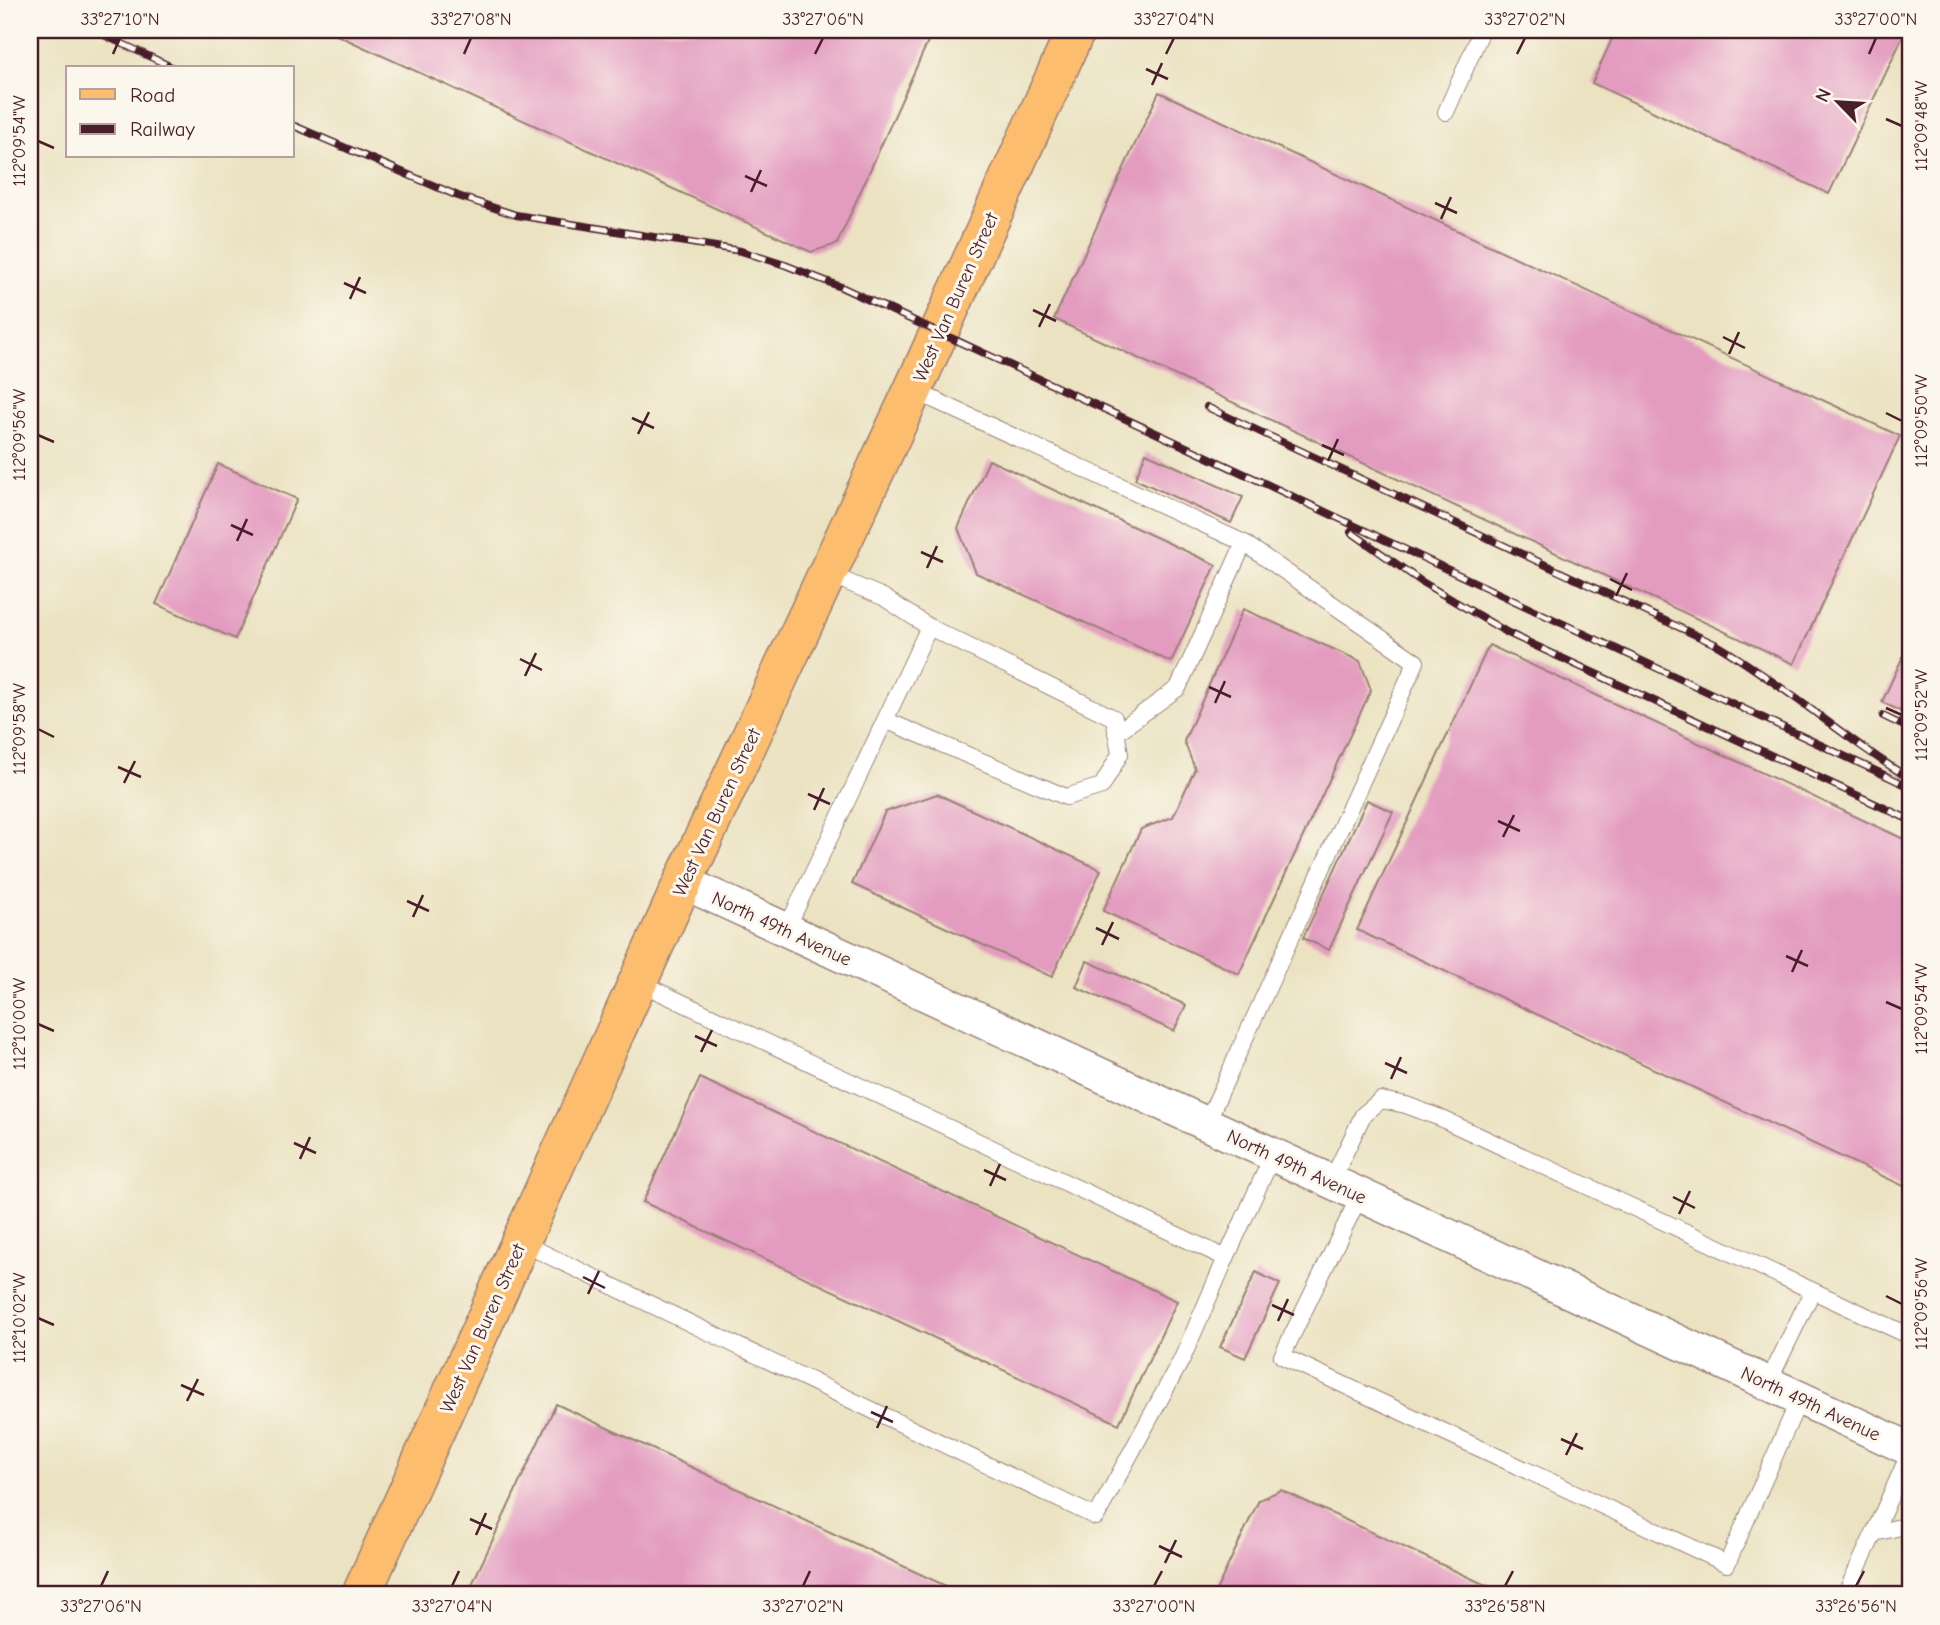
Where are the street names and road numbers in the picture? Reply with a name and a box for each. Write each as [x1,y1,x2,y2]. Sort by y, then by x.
street label: West Van Buren Street [909,209,1003,385]
street label: West Van Buren Street [668,724,766,900]
street label: North 49th Avenue [708,887,855,971]
street label: North 49th Avenue [1223,1125,1370,1209]
street label: West Van Buren Street [436,1240,530,1416]
street label: North 49th Avenue [1737,1362,1884,1446]

